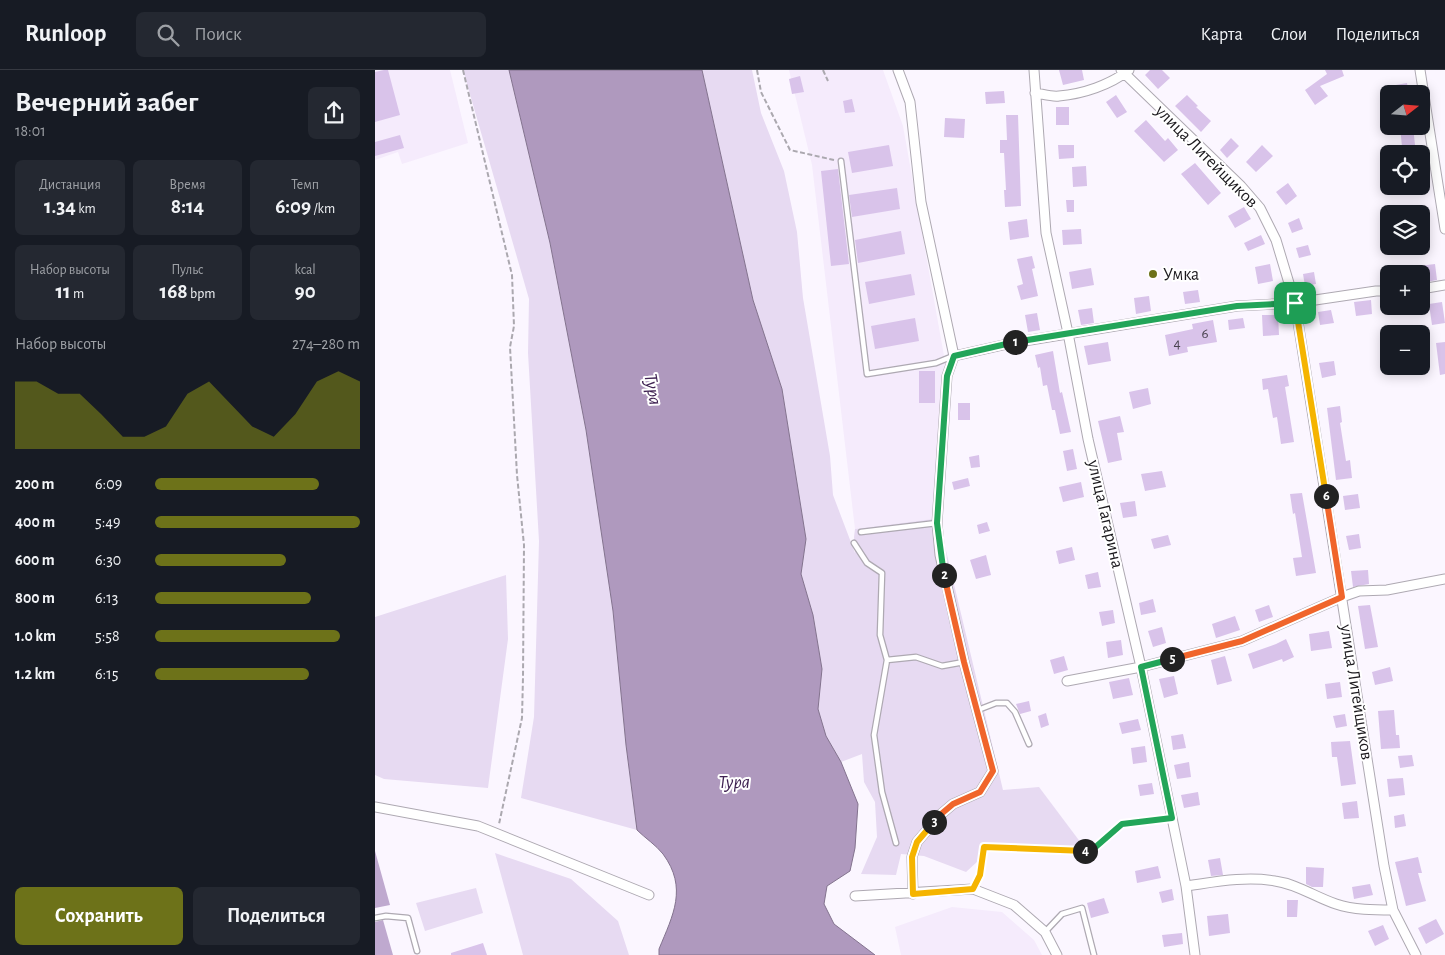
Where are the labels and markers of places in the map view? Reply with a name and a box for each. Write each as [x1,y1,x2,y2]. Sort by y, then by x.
place label: Умка [1163,266,1199,284]
marker: Умка [1147,268,1159,280]
pin [1274,282,1316,324]
pin: 1 [1003,330,1027,354]
pin: 6 [1313,484,1339,508]
pin: 2 [931,562,957,588]
pin: 5 [1159,646,1185,672]
pin: 3 [921,810,947,834]
pin: 4 [1073,838,1097,864]

